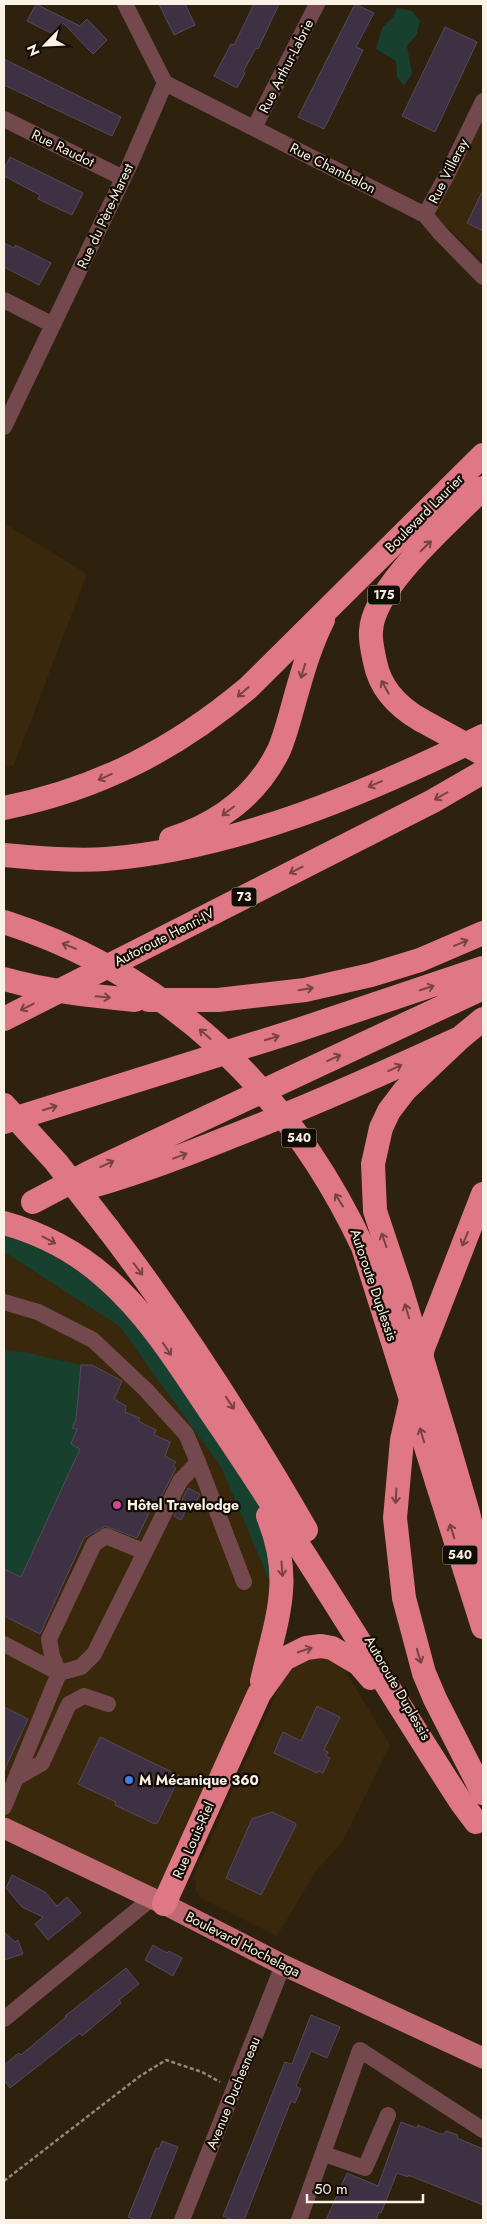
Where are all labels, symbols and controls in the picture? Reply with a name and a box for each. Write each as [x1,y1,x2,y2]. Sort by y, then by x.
street label: Rue Arthur-Labrie [254,16,318,116]
north arrow [20,20,70,70]
text: N [22,41,45,59]
street label: Rue Raudot [28,124,98,172]
street label: Rue Villeray [423,134,473,207]
street label: Rue Chambalon [287,138,379,198]
street label: Rue du Père-Marest [72,159,138,272]
street label: Boulevard Laurier [380,469,468,557]
one-way arrow [420,540,432,552]
road number: 175 [368,586,400,604]
one-way arrow [298,663,308,679]
one-way arrow [380,681,390,695]
one-way arrow [236,686,249,698]
one-way arrow [98,772,113,782]
one-way arrow [368,780,383,789]
one-way arrow [433,791,448,801]
one-way arrow [222,805,235,816]
one-way arrow [289,866,304,875]
road number: 73 [232,888,256,906]
street label: Autoroute Henri-IV [110,903,218,971]
one-way arrow [453,937,468,947]
one-way arrow [61,941,77,950]
one-way arrow [418,983,434,992]
one-way arrow [297,984,313,994]
one-way arrow [95,992,111,1002]
one-way arrow [19,1002,34,1012]
one-way arrow [198,1028,211,1040]
one-way arrow [264,1033,280,1043]
one-way arrow [326,1052,341,1062]
one-way arrow [387,1063,402,1072]
one-way arrow [42,1102,58,1112]
road number: 540 [282,1128,316,1148]
one-way arrow [171,1151,187,1160]
one-way arrow [100,1159,115,1169]
one-way arrow [334,1193,345,1207]
street label: Autoroute Duplessis [345,1226,403,1344]
one-way arrow [460,1232,469,1247]
one-way arrow [379,1233,388,1248]
one-way arrow [41,1236,56,1246]
one-way arrow [133,1262,144,1275]
one-way arrow [402,1303,412,1319]
one-way arrow [162,1342,172,1356]
one-way arrow [225,1396,235,1410]
one-way arrow [417,1428,427,1444]
one-way arrow [392,1488,401,1504]
place label: Hôtel Travelodge [127,1495,239,1515]
marker: Hôtel Travelodge [111,1499,123,1511]
one-way arrow [447,1523,457,1539]
road number: 540 [442,1546,478,1564]
one-way arrow [277,1560,286,1576]
street label: Autoroute Duplessis [360,1632,436,1744]
one-way arrow [296,1645,312,1654]
one-way arrow [415,1648,425,1664]
place label: M Mécanique 360 [139,1770,259,1790]
marker: M Mécanique 360 [123,1774,135,1786]
street label: Rue Louis-Riel [167,1798,219,1882]
street label: Boulevard Hochelaga [182,1906,304,1982]
street label: Avenue Duchesneau [201,2034,265,2152]
scale bar [307,2172,423,2204]
text: 50 m [314,2178,348,2200]

